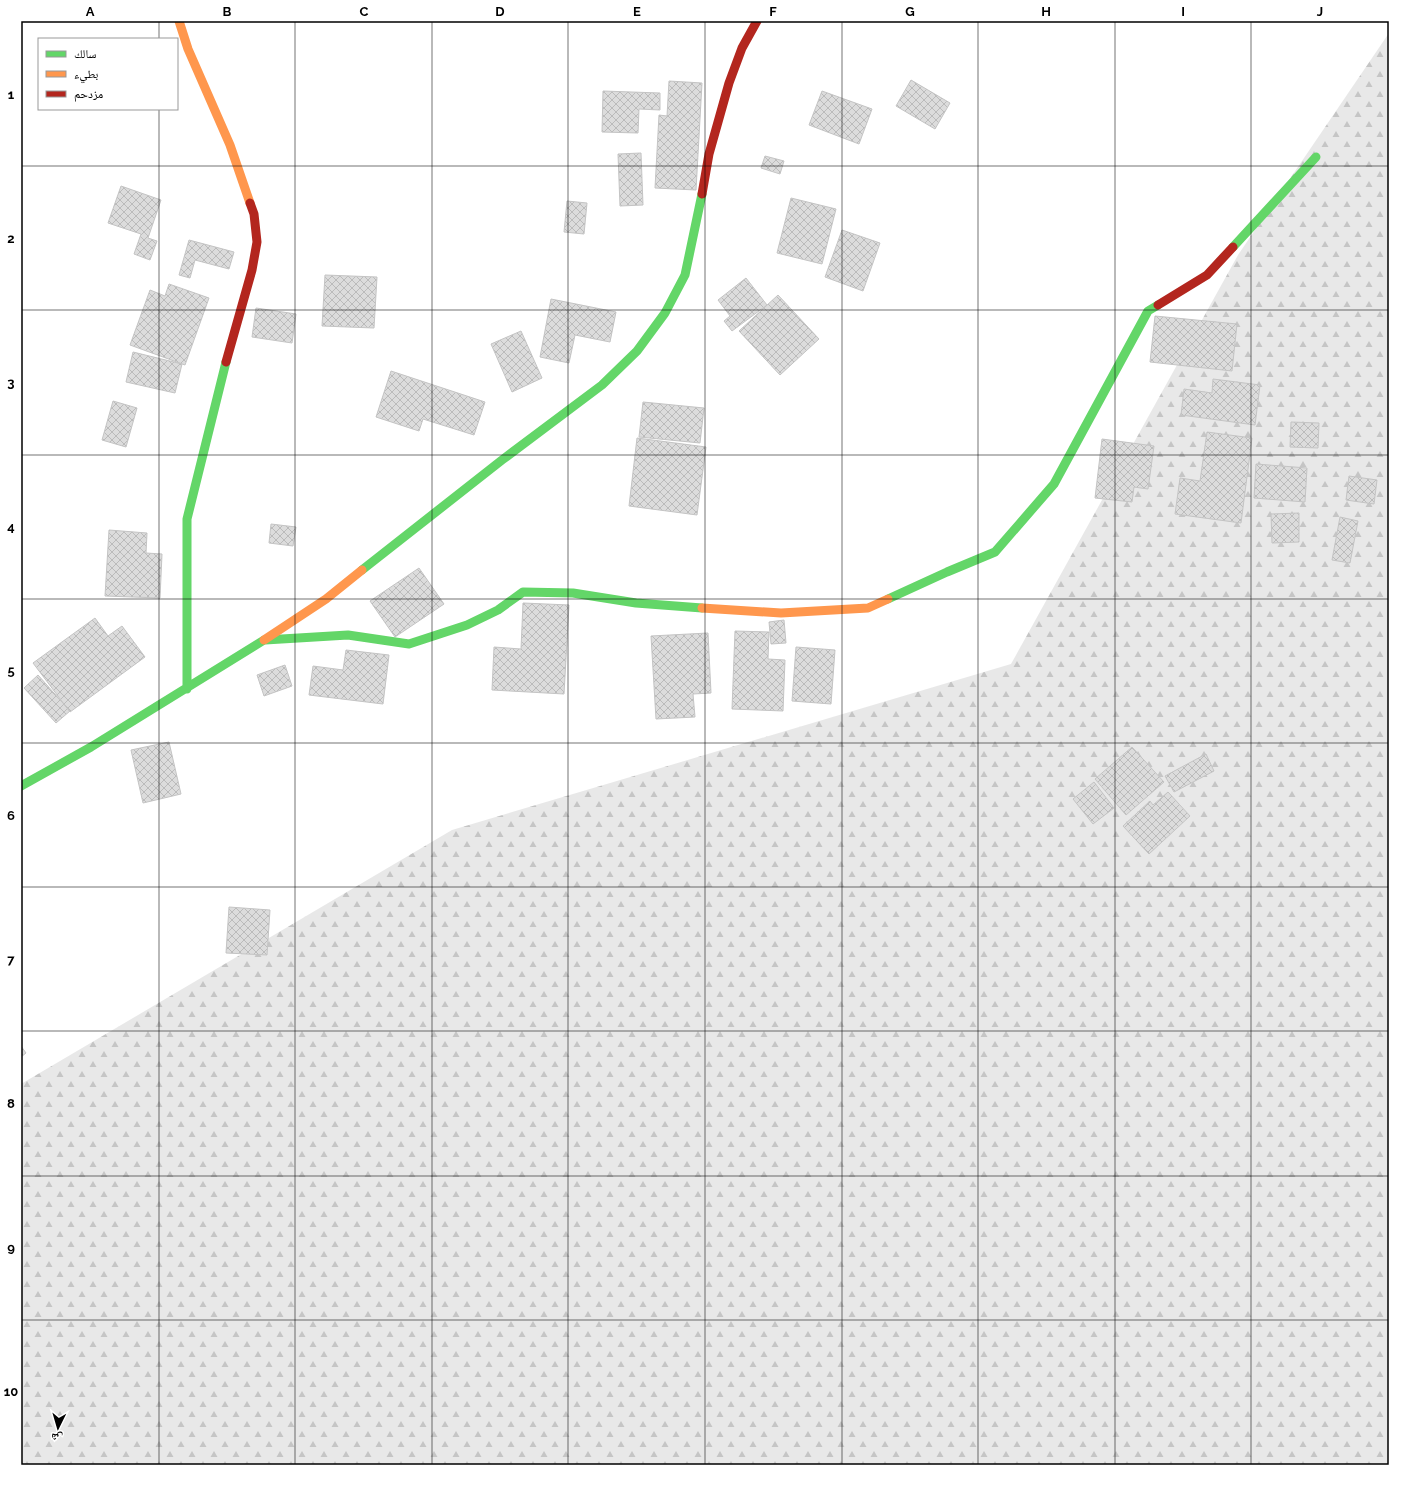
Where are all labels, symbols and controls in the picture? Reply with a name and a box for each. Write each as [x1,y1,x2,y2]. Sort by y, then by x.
text: A [86,4,95,19]
text: B [223,4,232,19]
text: C [360,4,369,19]
text: D [495,4,505,19]
text: E [633,4,641,19]
text: F [769,4,777,19]
text: G [905,4,915,19]
text: H [1041,4,1051,19]
text: I [1181,4,1185,19]
text: J [1317,4,1323,19]
legend [38,38,178,110]
text: سالك [74,47,96,61]
text: بطيء [74,67,98,84]
text: 1 [8,87,15,102]
text: مزدحم [74,87,103,102]
text: 2 [7,231,15,246]
text: 3 [7,375,15,390]
text: 4 [7,519,15,534]
text: 5 [7,663,15,678]
text: 6 [7,808,15,823]
text: 7 [7,952,15,967]
text: 8 [7,1096,15,1111]
text: 9 [7,1240,15,1255]
text: 10 [4,1384,18,1399]
north arrow [38,1408,78,1448]
text: ش [50,1429,64,1444]

